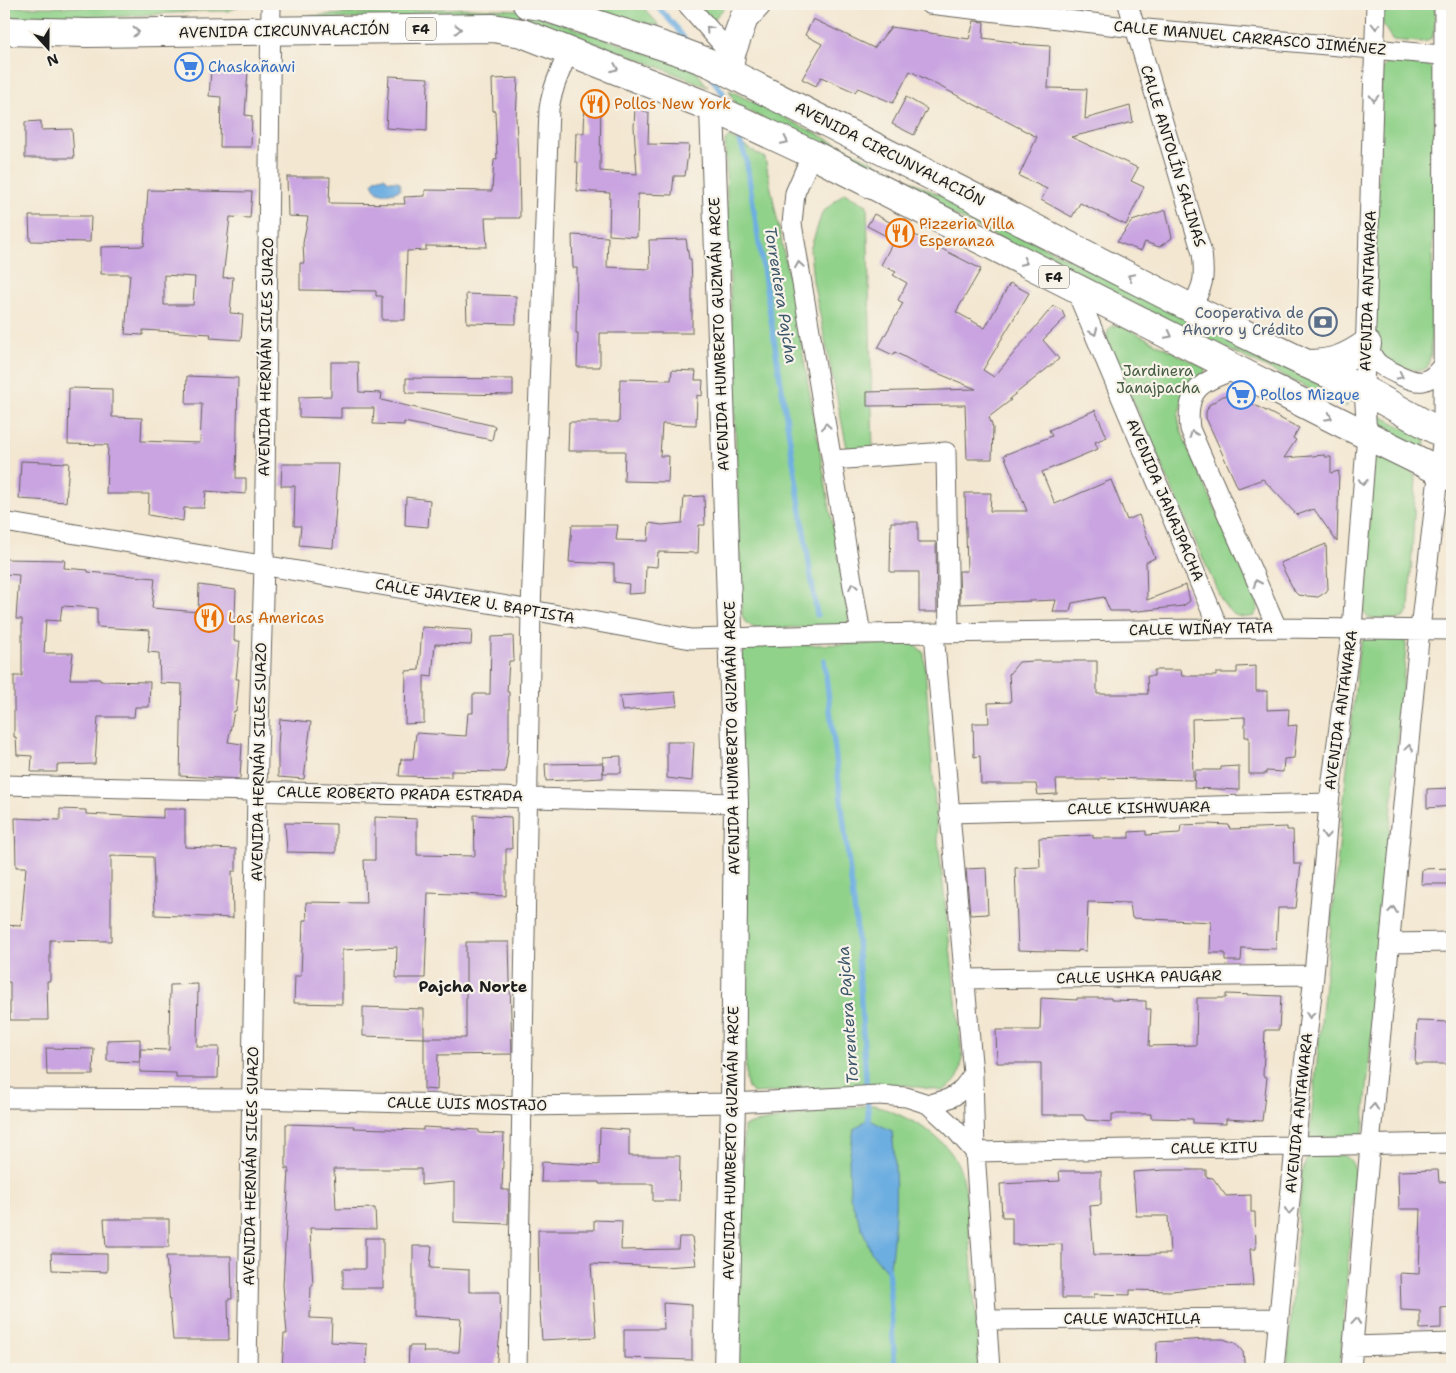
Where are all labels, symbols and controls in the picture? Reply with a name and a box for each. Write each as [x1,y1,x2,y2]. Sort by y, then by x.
street label: CALLE MANUEL CARRASCO JIMÉNEZ [1113,15,1387,60]
street label: AVENIDA CIRCUNVALACIÓN [178,18,390,43]
road number: F4 [406,18,436,40]
north arrow [22,22,72,72]
one-way arrow [1371,23,1381,31]
one-way arrow [455,24,463,34]
one-way arrow [706,25,715,34]
one-way arrow [132,27,140,37]
text: N [44,50,61,71]
supermarket icon: Chaskañawi [174,52,204,82]
place label: Chaskañawi [208,57,295,77]
street label: CALLE ANTOLÍN SALINAS [1136,62,1211,249]
one-way arrow [610,63,618,73]
restaurant icon: Pollos New York [580,89,610,119]
place label: Pollos New York [614,94,731,114]
one-way arrow [1369,94,1379,102]
street label: AVENIDA CIRCUNVALACIÓN [791,96,989,211]
one-way arrow [780,135,789,145]
street label: AVENIDA HUMBERTO GUZMÁN ARCE [703,197,734,471]
street label: AVENIDA ANTAWARA [1355,210,1381,372]
place label: Pizzeria Villa Esperanza [919,214,1015,251]
restaurant icon: Pizzeria Villa Esperanza [885,218,915,248]
water label: Torrentera Pajcha [760,225,802,365]
street label: AVENIDA HERNÁN SILES SUAZO [253,237,278,477]
one-way arrow [1018,256,1027,266]
one-way arrow [795,261,805,270]
road number: F4 [1039,266,1069,288]
one-way arrow [1128,273,1137,283]
place label: Cooperativa de Ahorro y Crédito [1182,303,1304,340]
bank icon: Cooperativa de Ahorro y Crédito [1308,307,1338,337]
one-way arrow [1088,328,1098,336]
one-way arrow [1163,329,1172,339]
park label: Jardinera Janajpacha [1116,361,1201,398]
one-way arrow [1395,370,1404,380]
supermarket icon: Pollos Mizque [1226,380,1256,410]
place label: Pollos Mizque [1260,385,1360,405]
one-way arrow [1324,411,1333,421]
street label: AVENIDA JANAJPACHA [1122,416,1208,585]
one-way arrow [821,421,832,429]
one-way arrow [1189,430,1199,439]
one-way arrow [1358,479,1369,487]
street label: CALLE JAVIER U. BAPTISTA [374,574,576,628]
one-way arrow [1253,579,1264,588]
one-way arrow [848,582,858,590]
street label: AVENIDA HUMBERTO GUZMÁN ARCE [719,601,744,875]
restaurant icon: Las Americas [194,603,224,633]
place label: Las Americas [228,608,324,628]
street label: CALLE WIÑAY TATA [1129,616,1273,640]
street label: AVENIDA ANTAWARA [1320,629,1362,791]
street label: AVENIDA HERNÁN SILES SUAZO [246,642,271,882]
one-way arrow [1403,744,1414,752]
street label: CALLE ROBERTO PRADA ESTRADA [277,782,523,806]
street label: CALLE KISHWUARA [1067,797,1211,819]
one-way arrow [1321,832,1332,840]
one-way arrow [1387,906,1398,914]
water label: Torrentera Pajcha [833,945,863,1085]
street label: CALLE USHKA PAUGAR [1056,966,1222,988]
district label: Pajcha Norte [419,976,528,997]
street label: AVENIDA HUMBERTO GUZMÁN ARCE [718,1006,743,1280]
one-way arrow [1305,1011,1316,1019]
street label: AVENIDA ANTAWARA [1281,1032,1317,1194]
street label: AVENIDA HERNÁN SILES SUAZO [238,1046,263,1286]
street label: CALLE LUIS MOSTAJO [387,1093,547,1115]
one-way arrow [1368,1102,1379,1110]
street label: CALLE KITU [1170,1137,1258,1159]
one-way arrow [1284,1207,1295,1215]
street label: CALLE WAJCHILLA [1063,1309,1201,1329]
one-way arrow [1350,1316,1361,1324]

